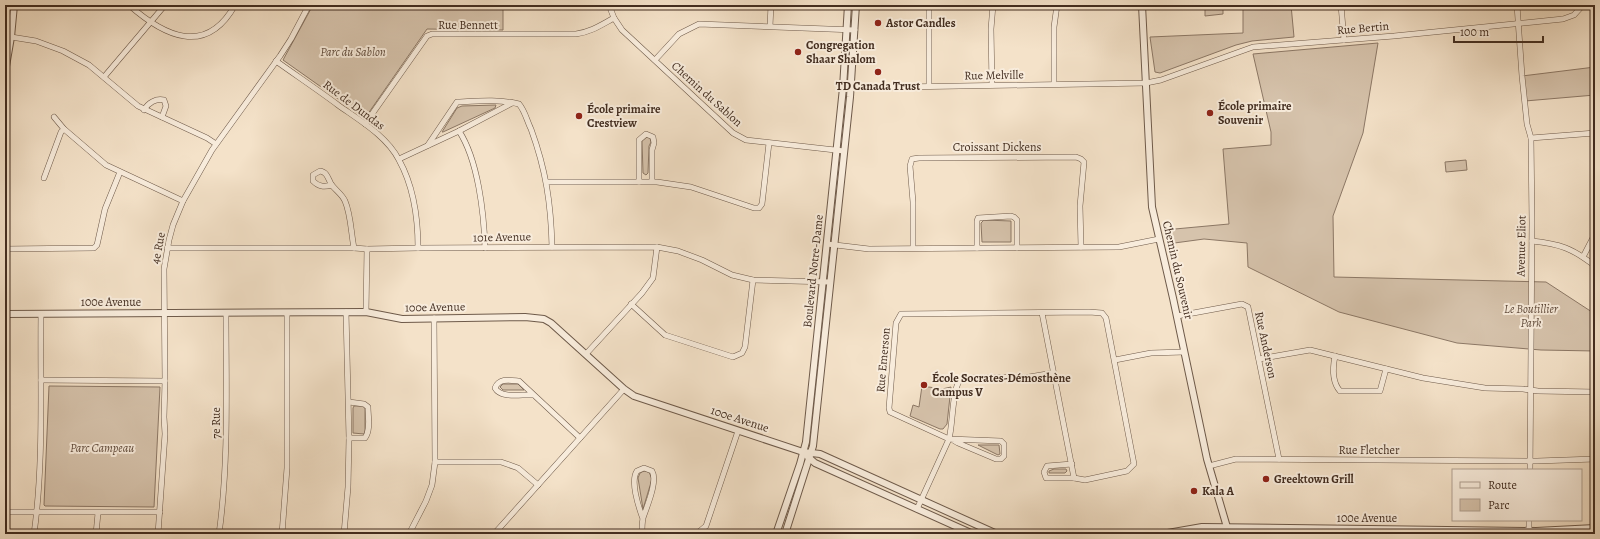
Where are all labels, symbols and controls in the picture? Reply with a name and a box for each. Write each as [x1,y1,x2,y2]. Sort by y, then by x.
place label: Astor Candles [885,15,956,31]
street label: Rue Bennett [438,17,498,33]
marker: Astor Candles [873,18,883,28]
street label: Rue Bertin [1336,18,1390,38]
scale bar [1454,18,1543,44]
text: 100 m [1460,24,1489,40]
place label: Congregation Shaar Shalom [806,37,876,67]
park label: Parc du Sablon [320,44,386,60]
marker: Congregation Shaar Shalom [793,47,803,57]
street label: Chemin du Sablon [668,58,746,130]
street label: Rue Melville [964,66,1024,84]
marker: TD Canada Trust [873,67,883,77]
street label: Rue de Dundas [320,76,388,134]
place label: TD Canada Trust [836,78,920,94]
place label: École primaire Souvenir [1218,98,1292,128]
place label: École primaire Crestview [587,101,661,131]
marker: École primaire Souvenir [1205,108,1215,118]
marker: École primaire Crestview [574,111,584,121]
street label: Croissant Dickens [953,139,1042,155]
street label: Boulevard Notre-Dame [799,214,827,328]
street label: Avenue Eliot [1512,215,1530,278]
street label: Chemin du Souvenir [1159,219,1197,321]
street label: 101e Avenue [473,228,531,246]
street label: 4e Rue [147,231,169,265]
street label: 100e Avenue [81,294,141,310]
street label: 100e Avenue [405,298,465,316]
park label: Le Boutillier Park [1504,301,1559,331]
street label: Rue Anderson [1251,310,1281,381]
street label: Rue Emerson [872,326,894,393]
place label: École Socrates-Démosthène Campus V [932,370,1071,400]
marker: École Socrates-Démosthène Campus V [919,380,929,390]
street label: 100e Avenue [709,402,771,436]
street label: 7e Rue [208,407,224,439]
park label: Parc Campeau [70,440,134,456]
street label: Rue Fletcher [1338,442,1400,458]
legend [1452,469,1582,521]
place label: Greektown Grill [1274,471,1355,487]
marker: Greektown Grill [1261,474,1271,484]
text: Route [1488,477,1517,493]
place label: Kala A [1202,483,1235,499]
marker: Kala A [1189,486,1199,496]
text: Parc [1488,497,1510,513]
street label: 100e Avenue [1337,510,1397,526]

